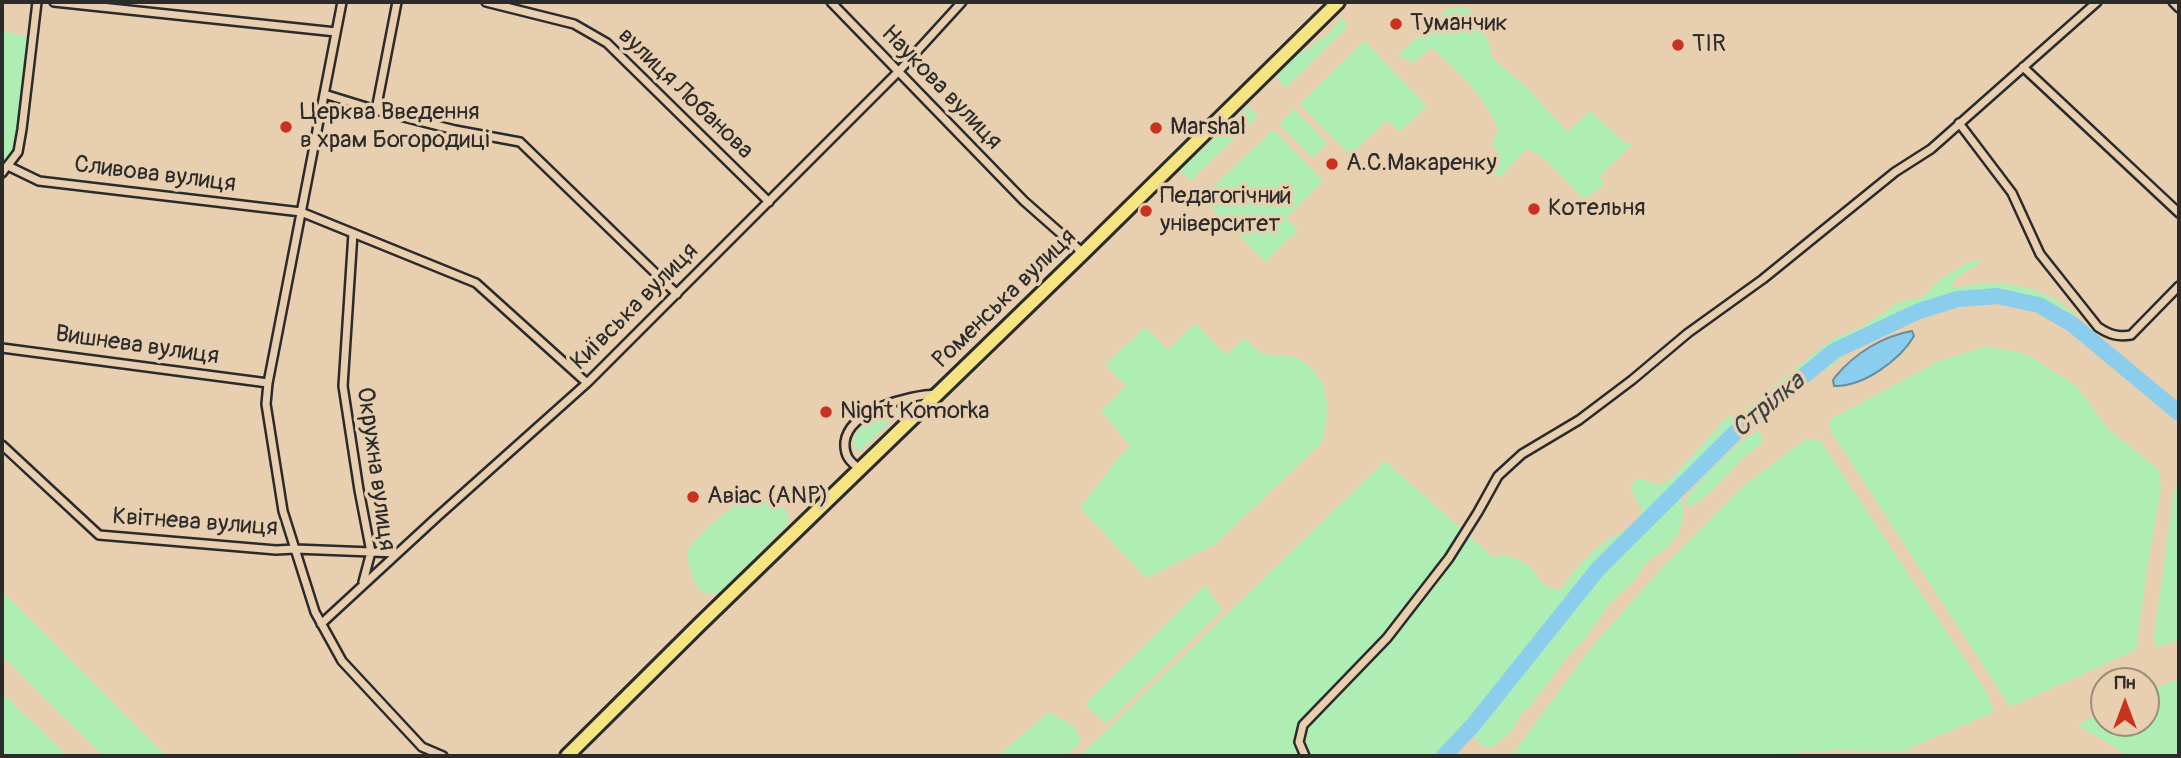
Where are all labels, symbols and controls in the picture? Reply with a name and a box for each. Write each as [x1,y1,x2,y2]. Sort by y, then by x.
place label: Туманчик [1410,10,1508,38]
marker: Туманчик [1388,16,1404,32]
street label: Наукова вулиця [874,20,1008,156]
street label: вулиця Лобанова [611,22,759,166]
place label: TIR [1692,31,1726,59]
marker: TIR [1670,37,1686,53]
place label: Церква Введення в храм Богородиці [300,99,490,155]
place label: Marshal [1170,114,1246,142]
marker: Церква Введення в храм Богородиці [278,119,294,135]
marker: Marshal [1148,120,1164,136]
place label: А.С.Макаренку [1346,150,1497,178]
street label: Сливова вулиця [73,151,237,199]
marker: А.С.Макаренку [1324,156,1340,172]
place label: Педагогічний університет [1160,183,1292,239]
place label: Котельня [1548,195,1645,223]
marker: Котельня [1526,201,1542,217]
marker: Педагогічний університет [1138,203,1154,219]
street label: Роменська вулиця [927,223,1083,375]
street label: Київська вулиця [565,237,705,377]
street label: Вишнева вулиця [53,320,221,372]
water label: Стрілка [1726,367,1812,445]
street label: Окружна вулиця [349,386,401,552]
place label: Night Komorka [840,398,990,426]
marker: Night Komorka [818,404,834,420]
place label: Авіас (ANP) [707,483,828,511]
marker: Авіас (ANP) [685,489,701,505]
street label: Квітнева вулиця [111,503,279,543]
north arrow [2090,667,2160,737]
text: Пн [2115,671,2135,695]

